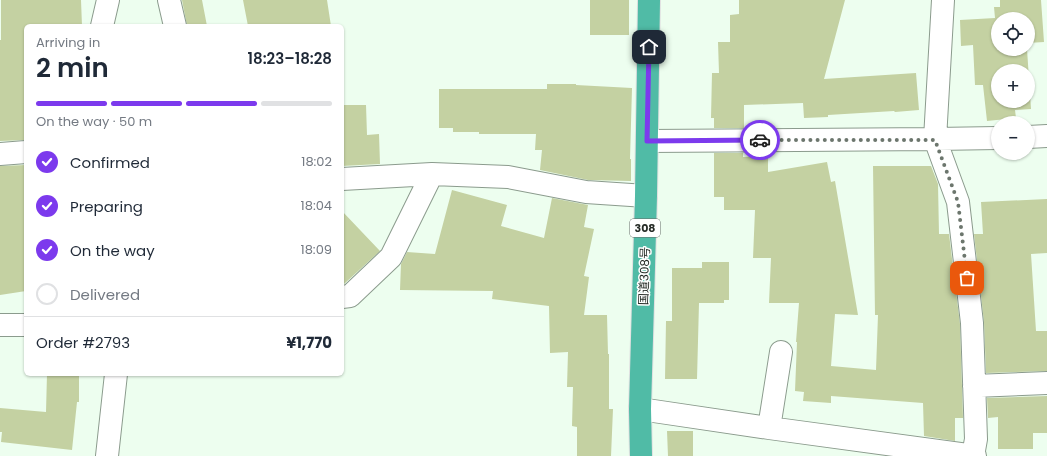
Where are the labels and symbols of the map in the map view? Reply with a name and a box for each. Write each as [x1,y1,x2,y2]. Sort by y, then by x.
pin [632,30,666,64]
courier [740,120,780,160]
road number: 308 [630,219,660,237]
street label: 国道308号 [634,247,654,305]
pin [950,261,984,295]

